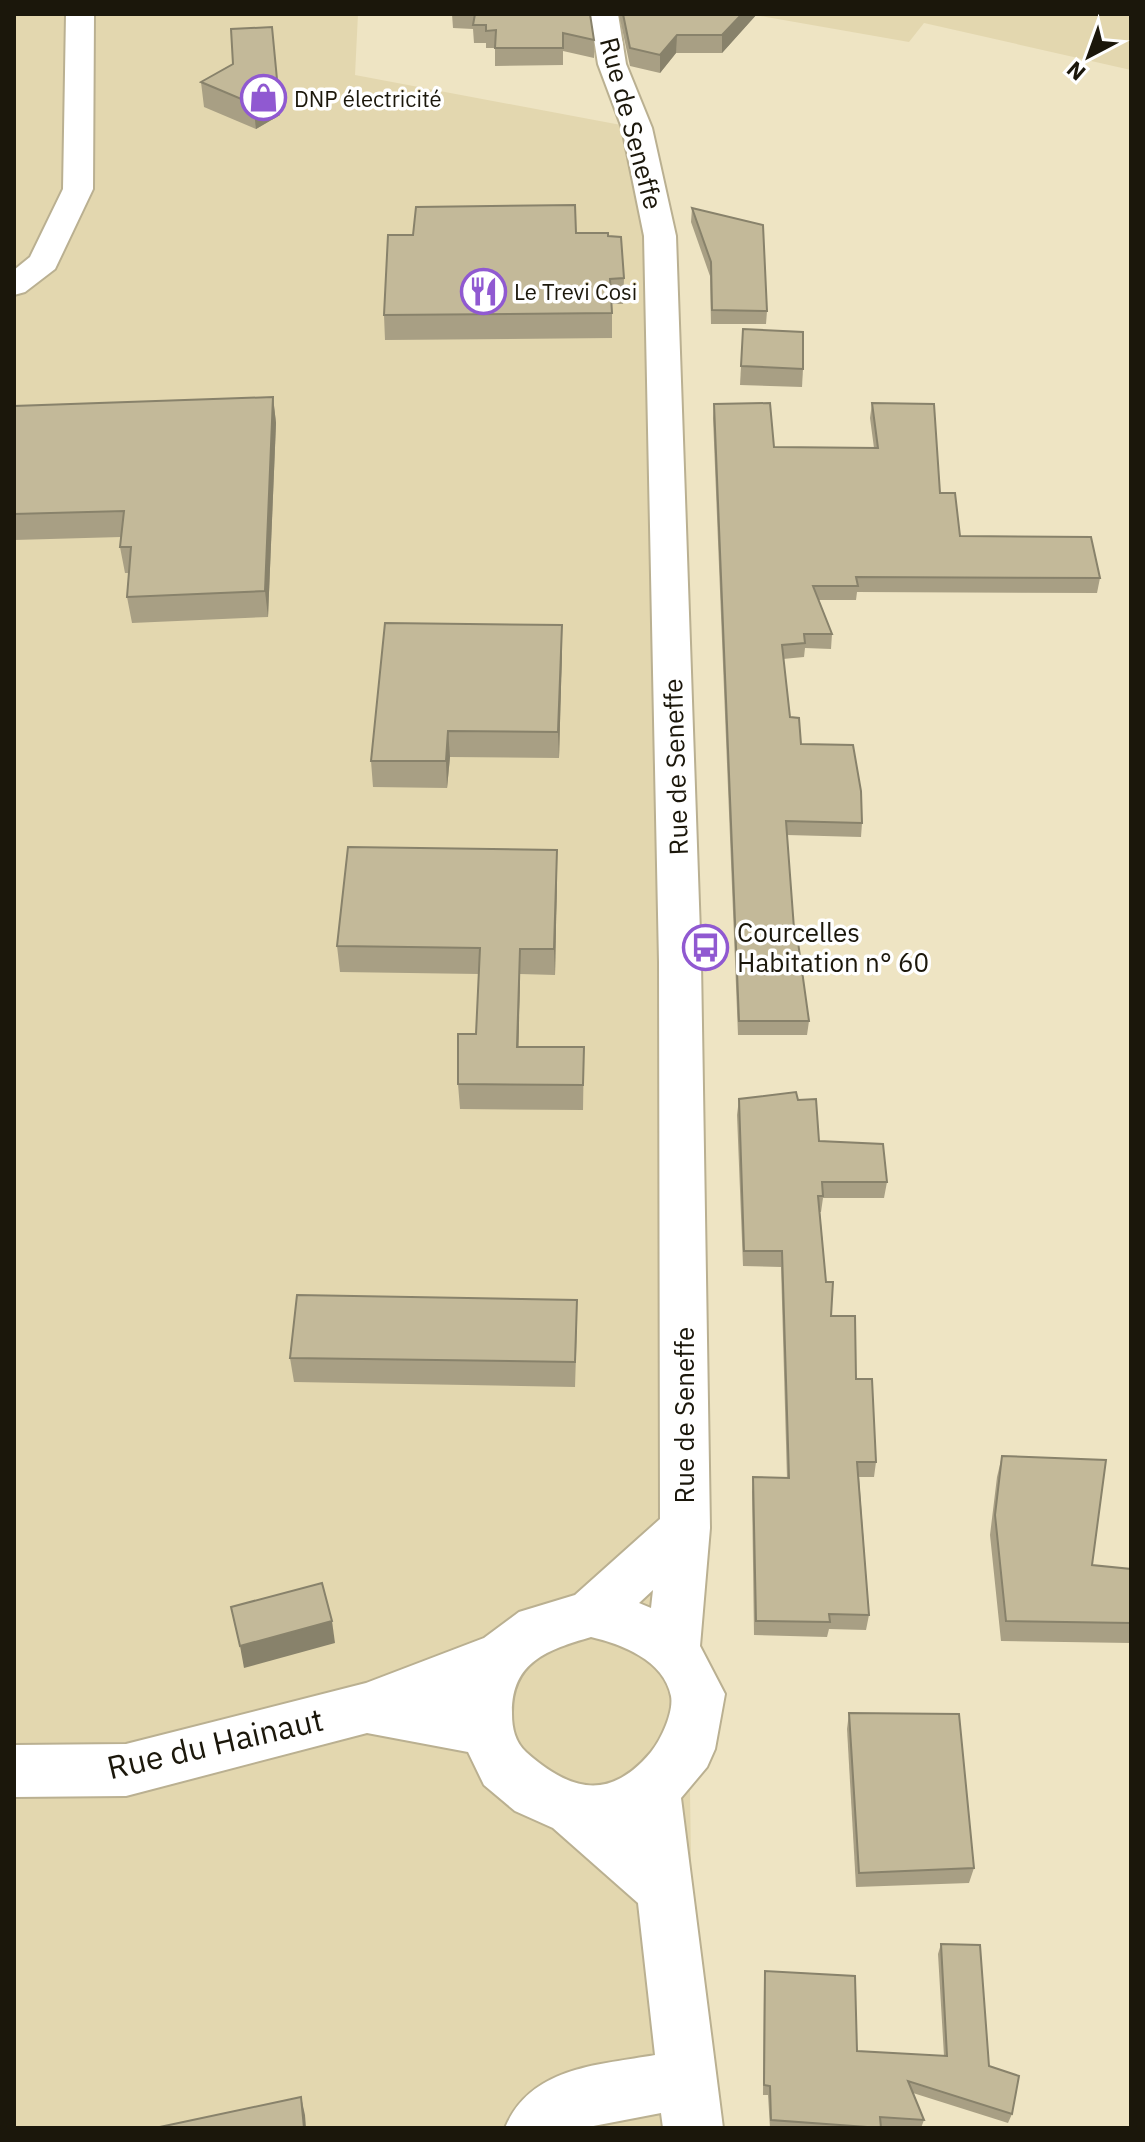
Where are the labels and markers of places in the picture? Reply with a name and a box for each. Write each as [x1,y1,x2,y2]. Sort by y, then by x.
shop icon: DNP électricité [239,74,287,122]
place label: DNP électricité [294,84,442,113]
restaurant icon: Le Trevi Cosi [459,267,507,315]
place label: Le Trevi Cosi [514,277,637,306]
place label: Courcelles Habitation n° 60 [737,915,929,979]
bus stop icon: Courcelles Habitation n° 60 [682,923,730,971]

